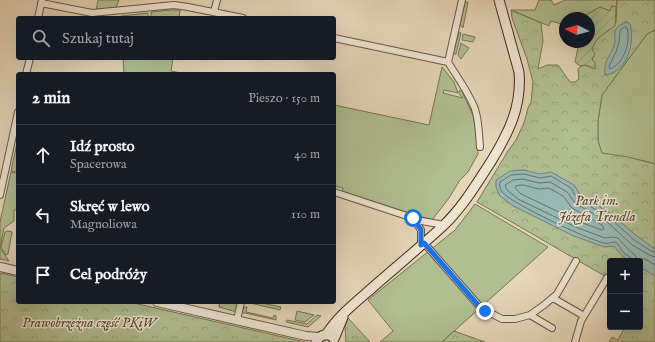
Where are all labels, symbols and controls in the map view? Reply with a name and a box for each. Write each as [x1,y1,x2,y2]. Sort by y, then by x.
north arrow [559,12,595,48]
search box [16,16,336,60]
icon: search [30,27,52,49]
text: Szukaj tutaj [62,29,134,48]
text: 2 min [32,88,70,109]
text: Pieszo · 150 m [248,90,320,107]
text: Idź prosto [70,137,135,156]
icon: ahead [32,144,54,166]
text: 40 m [294,146,320,163]
text: Spacerowa [70,156,127,173]
park label: Park im. Józefa Trendla [558,192,636,226]
text: Skręć w lewo [70,197,150,216]
icon: left [32,204,54,226]
text: 110 m [291,206,320,223]
route start [404,209,422,227]
text: Magnoliowa [70,216,137,233]
map controls [607,258,643,330]
button: + [607,258,643,294]
icon: arrive [32,264,54,286]
text: Cel podróży [70,265,147,284]
button: − [607,294,643,330]
route end [476,302,494,320]
park label: Prawobrzeżna część PKiW [22,314,159,332]

